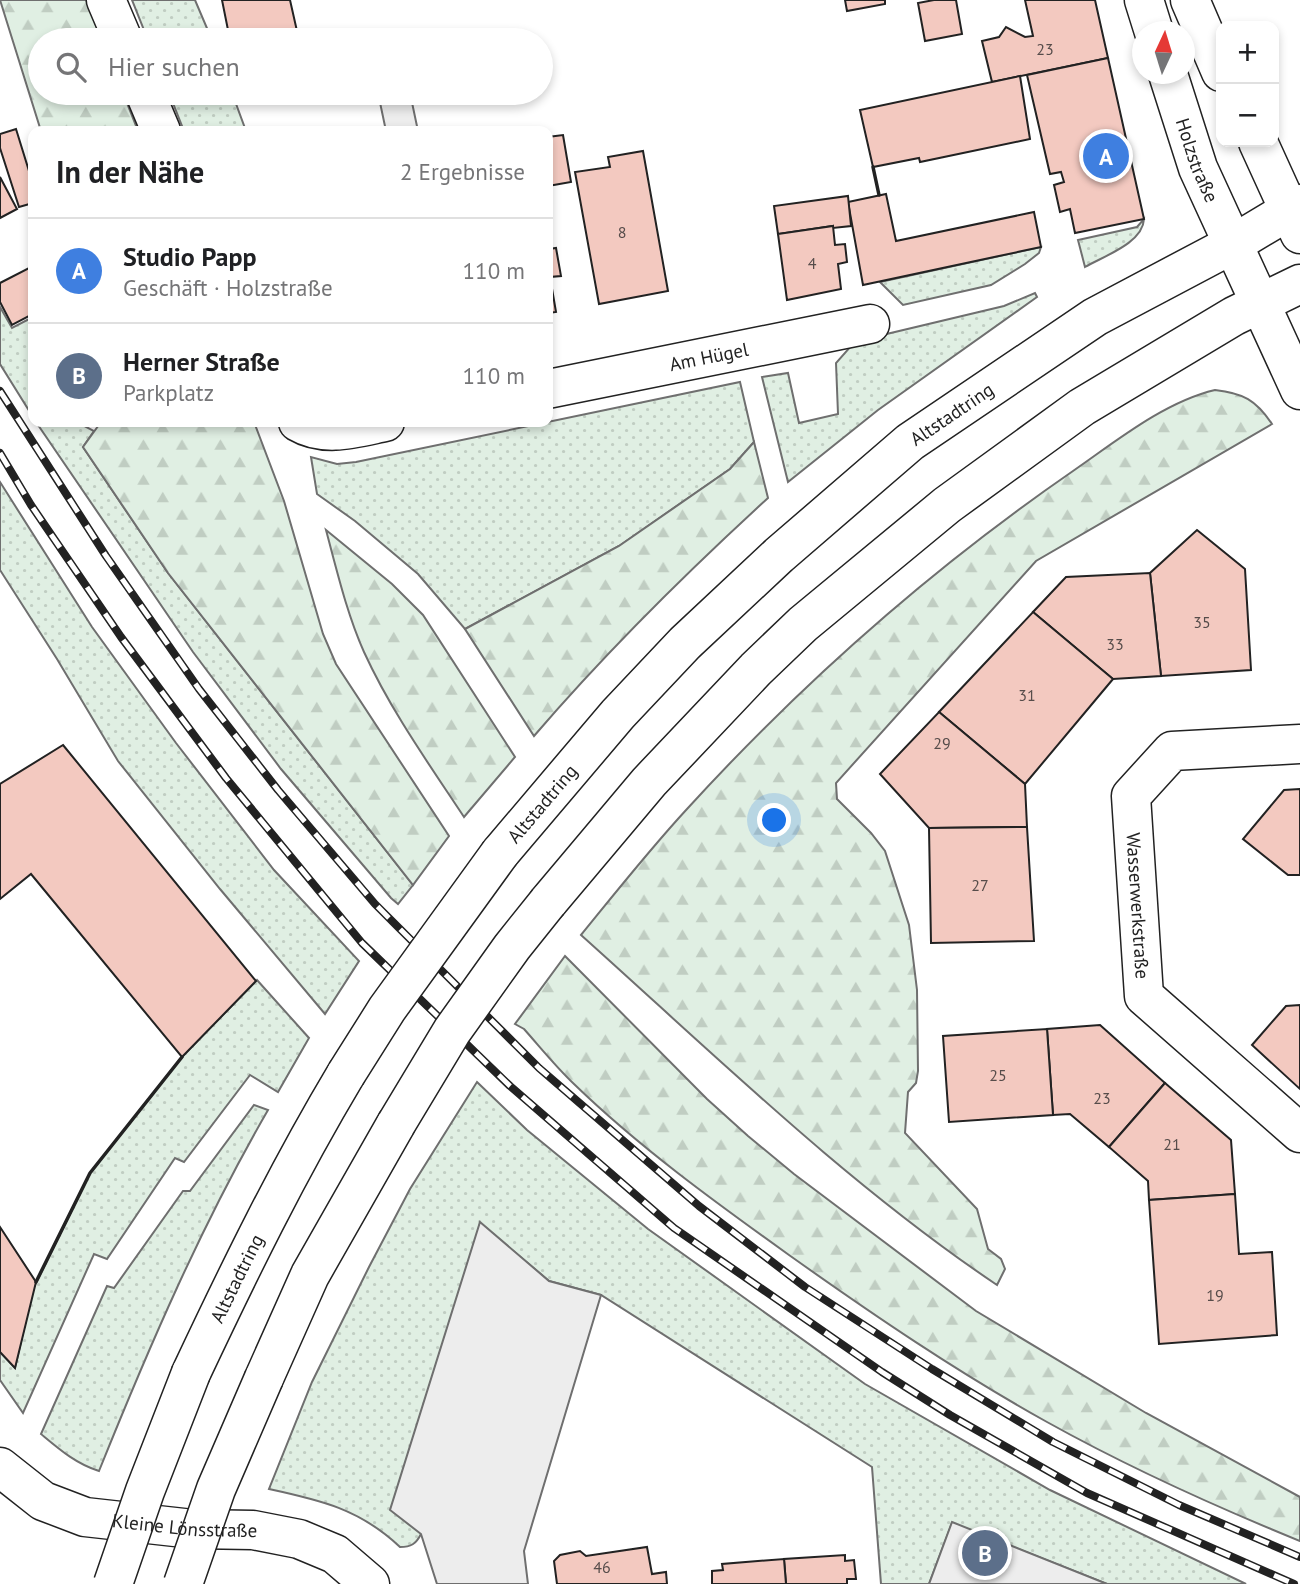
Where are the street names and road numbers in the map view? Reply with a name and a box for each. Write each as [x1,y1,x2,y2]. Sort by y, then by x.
street label: Holzstraße [1171,115,1224,206]
street label: Am Hügel [667,337,751,376]
street label: Altstadtring [905,377,998,451]
street label: Altstadtring [502,759,582,848]
street label: Wasserwerkstraße [1121,832,1155,980]
street label: Altstadtring [205,1230,268,1327]
street label: Kleine Lönsstraße [111,1508,258,1542]

